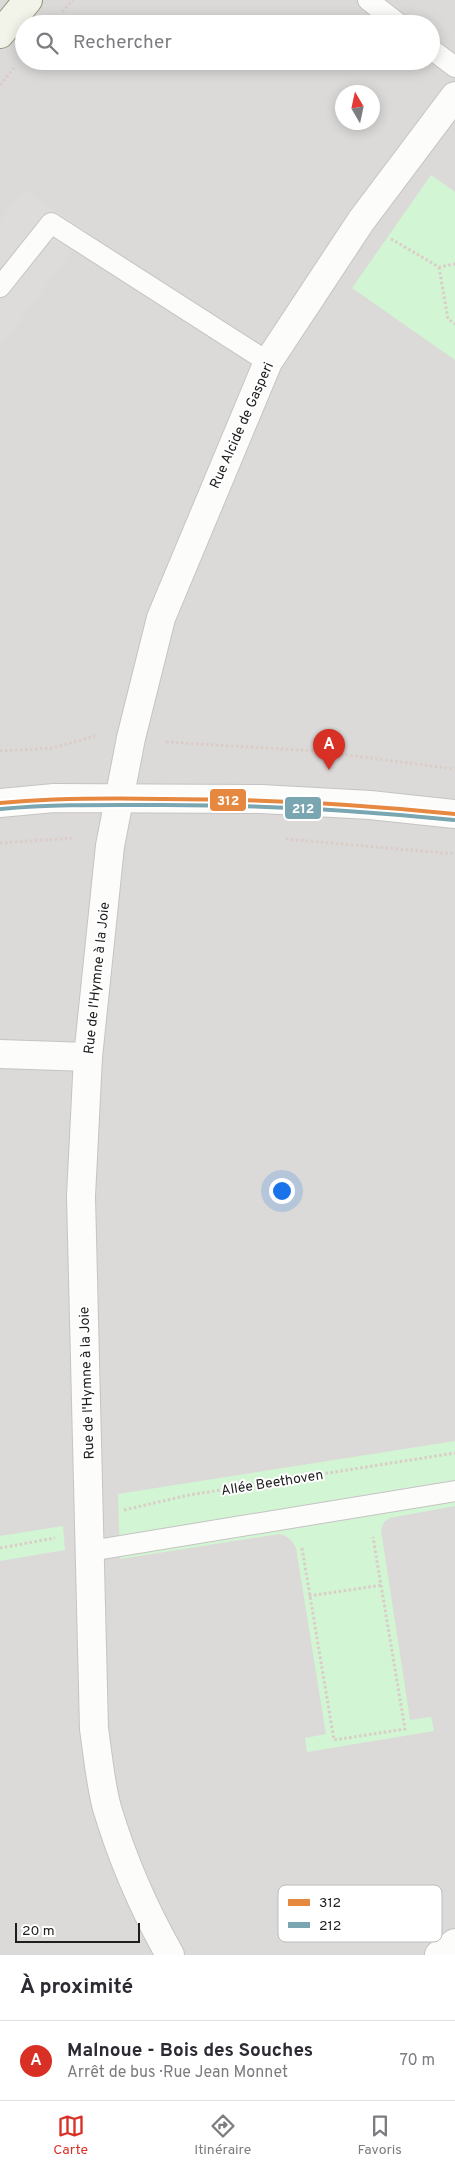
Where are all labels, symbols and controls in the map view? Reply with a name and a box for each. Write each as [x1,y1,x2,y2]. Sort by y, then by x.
search box [15,15,440,70]
icon: search [33,29,61,57]
text: Rechercher [73,31,172,55]
north arrow [335,85,380,130]
street label: Rue Alcide de Gasperi [207,360,278,491]
pin: A [313,729,345,770]
line badge: 312 [209,788,247,812]
text: 312 [217,793,239,810]
line badge: 212 [284,796,322,820]
text: 212 [292,801,314,818]
street label: Rue de l'Hymne à la Joie [81,901,114,1055]
your location [269,1178,295,1204]
street label: Rue de l'Hymne à la Joie [76,1306,99,1460]
street label: Allée Beethoven [220,1467,325,1500]
legend [278,1885,442,1942]
text: 312 [319,1895,341,1912]
text: 212 [319,1918,341,1935]
scale bar [15,1920,140,1943]
text: 20 m [22,1923,55,1940]
text: À proximité [20,1974,133,2001]
text: Malnoue - Bois des Souches [67,2039,313,2063]
text: A [30,2051,42,2071]
text: 70 m [400,2051,435,2071]
text: Arrêt de bus · Rue Jean Monnet [67,2063,288,2083]
tab: Carte [53,2112,88,2159]
tab: Itinéraire [194,2112,251,2159]
tab: Favoris [357,2112,402,2159]

